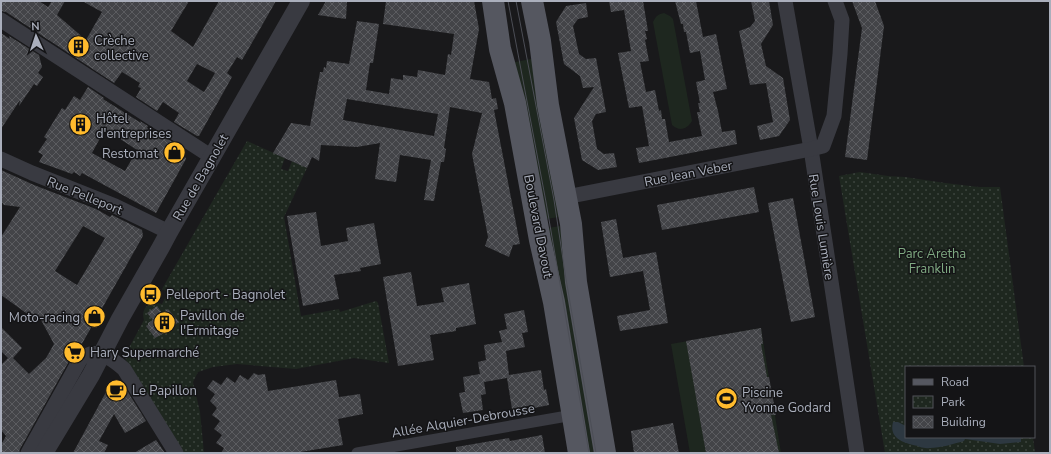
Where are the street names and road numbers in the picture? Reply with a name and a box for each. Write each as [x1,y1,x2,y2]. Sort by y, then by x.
street label: Rue de Bagnolet [169,131,233,224]
street label: Rue Jean Veber [643,157,734,191]
street label: Rue Pelleport [44,173,125,219]
street label: Boulevard Davout [519,173,557,280]
street label: Rue Louis Lumière [804,173,838,282]
street label: Allée Alquier-Debrousse [390,400,536,442]

